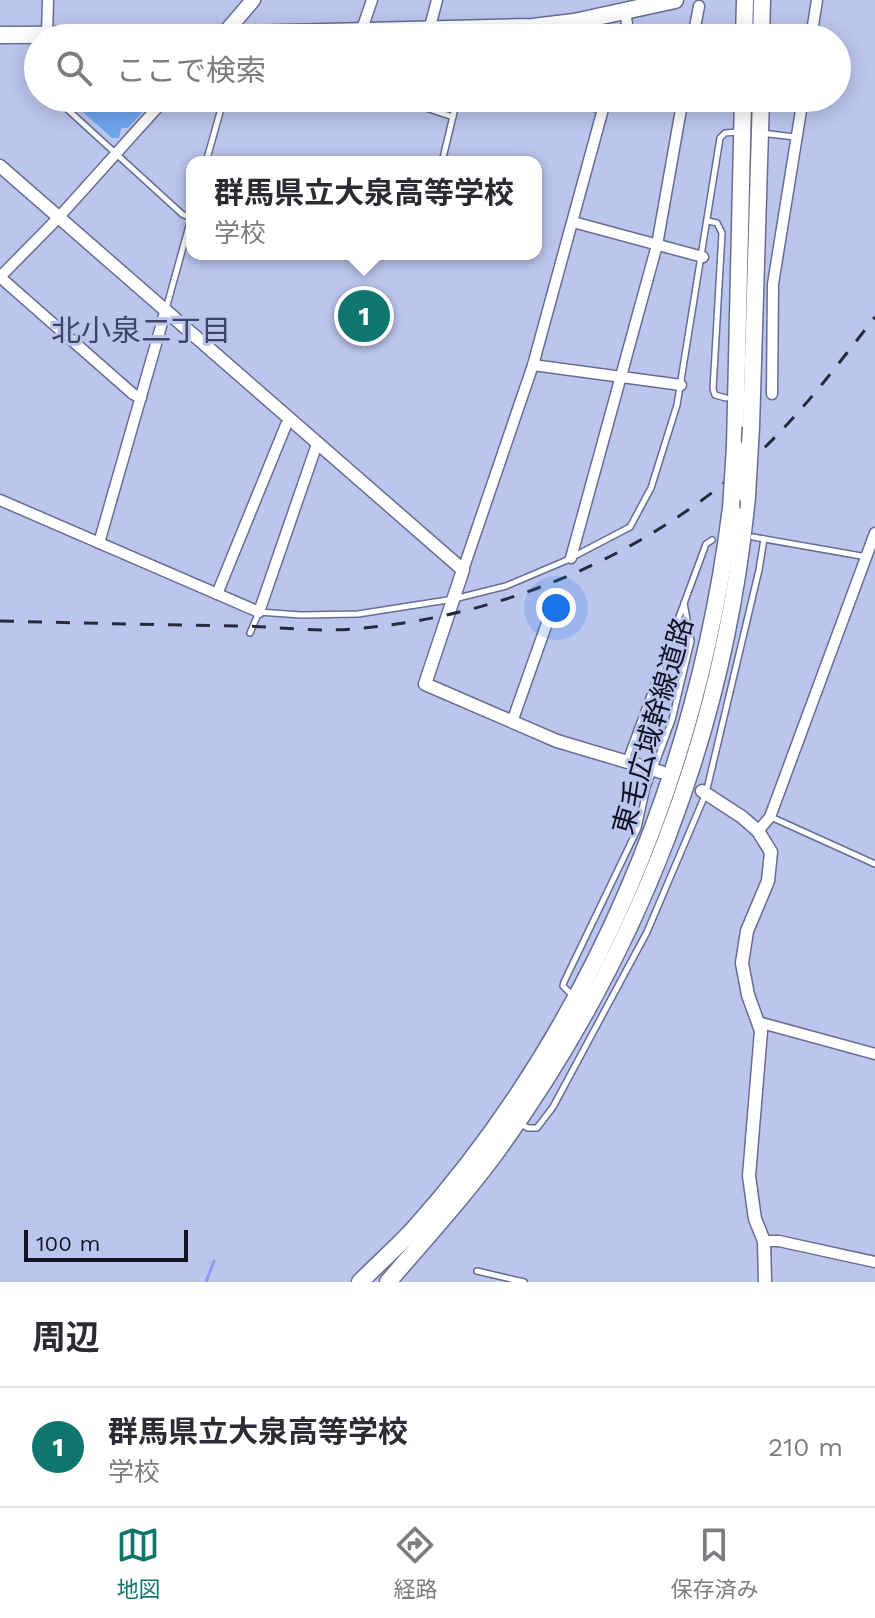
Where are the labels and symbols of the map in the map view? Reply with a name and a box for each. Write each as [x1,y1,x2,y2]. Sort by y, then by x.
pin: 1 [338,286,390,346]
district label: 北小泉二丁目 [51,313,231,348]
your location [536,588,576,628]
street label: 東毛広域幹線道路 [606,614,700,838]
scale bar [24,1226,188,1262]

